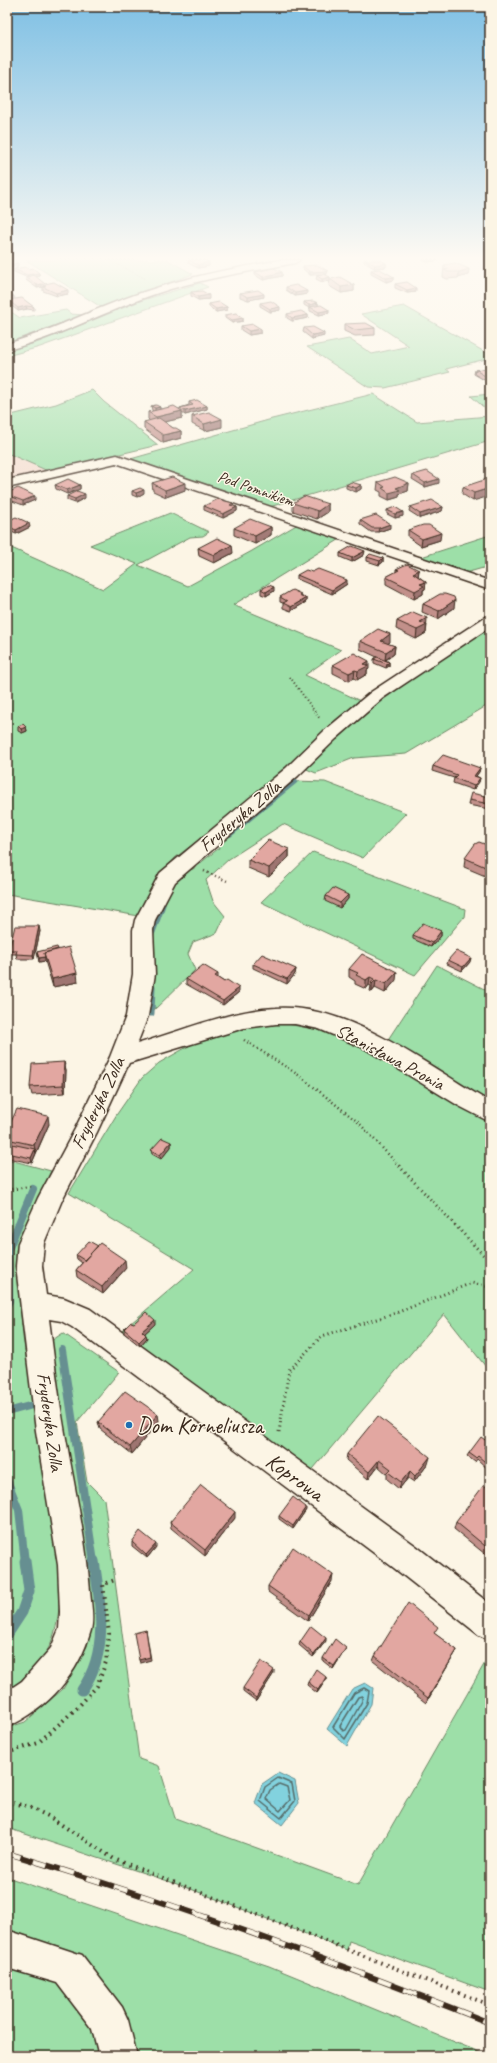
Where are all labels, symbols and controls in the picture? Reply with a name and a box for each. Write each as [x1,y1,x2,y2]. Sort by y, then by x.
street label: Pod Pomnikiem [215,467,298,512]
street label: Fryderyka Zolla [194,774,287,857]
street label: Stanisława Pronia [332,1018,450,1096]
street label: Fryderyka Zolla [65,1052,131,1153]
street label: Fryderyka Zolla [31,1371,69,1474]
place label: Dom Korneliusza [137,1411,266,1440]
marker: Dom Korneliusza [124,1420,134,1430]
street label: Koprowa [260,1446,332,1509]

